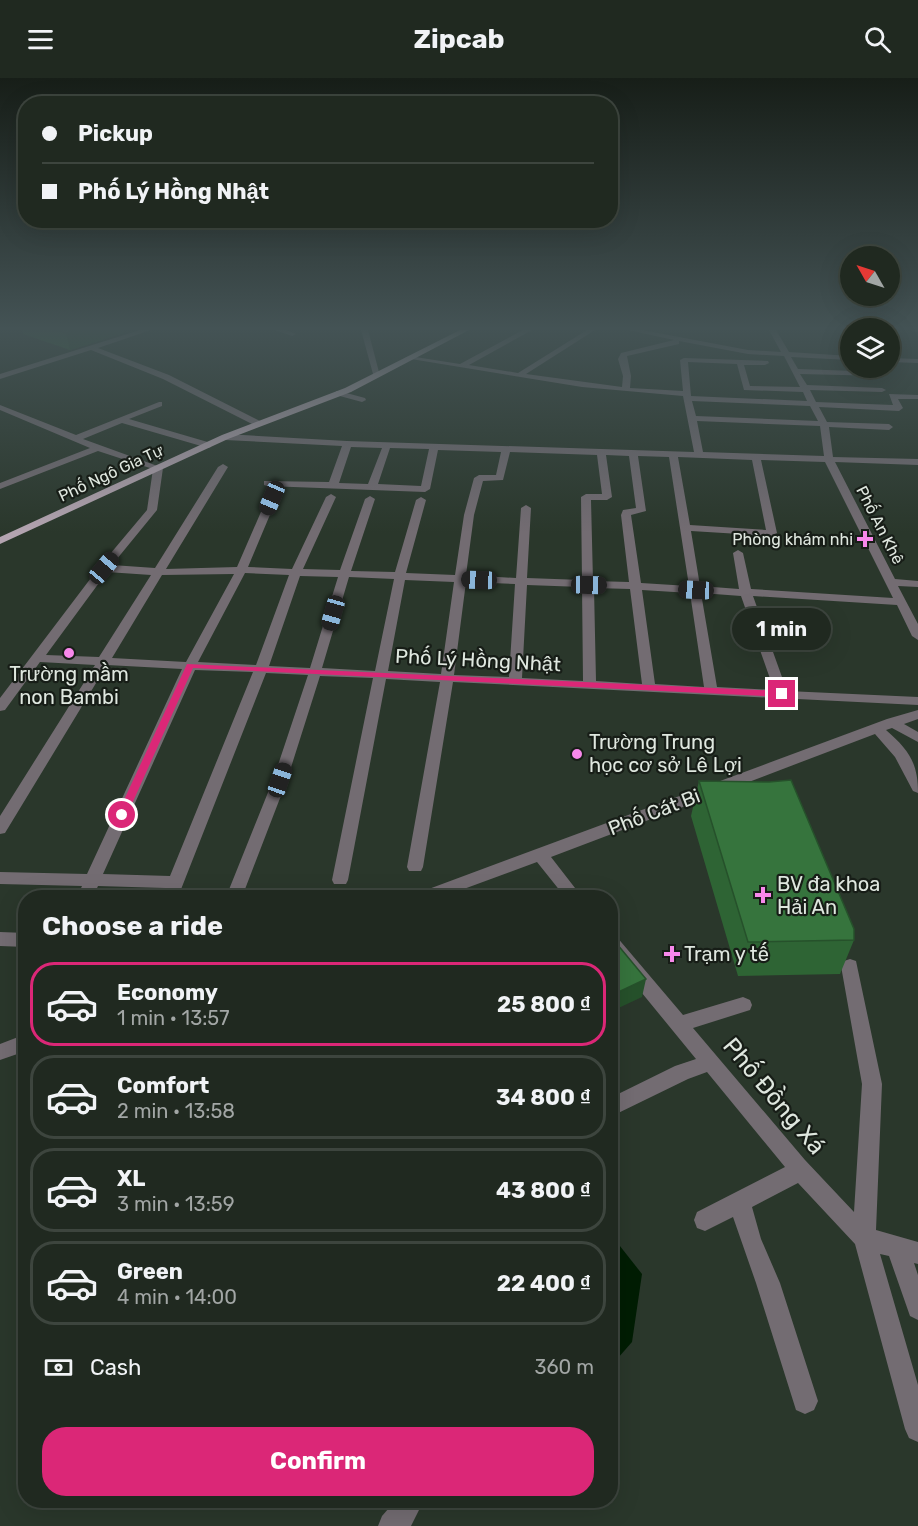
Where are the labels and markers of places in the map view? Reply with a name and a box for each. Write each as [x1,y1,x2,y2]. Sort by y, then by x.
place label: Phòng khám nhi [732,530,853,549]
marker: Phòng khám nhi [858,532,872,546]
marker: Trường mầm non Bambi [62,646,76,660]
place label: Trường mầm non Bambi [9,662,129,709]
place label: Trường Trung học cơ sở Lê Lợi [589,730,742,777]
marker: Trường Trung học cơ sở Lê Lợi [570,747,584,761]
place label: BV đa khoa Hải An [777,872,880,919]
marker: BV đa khoa Hải An [754,886,772,904]
place label: Trạm y tế [684,942,769,966]
marker: Trạm y tế [665,947,679,961]

